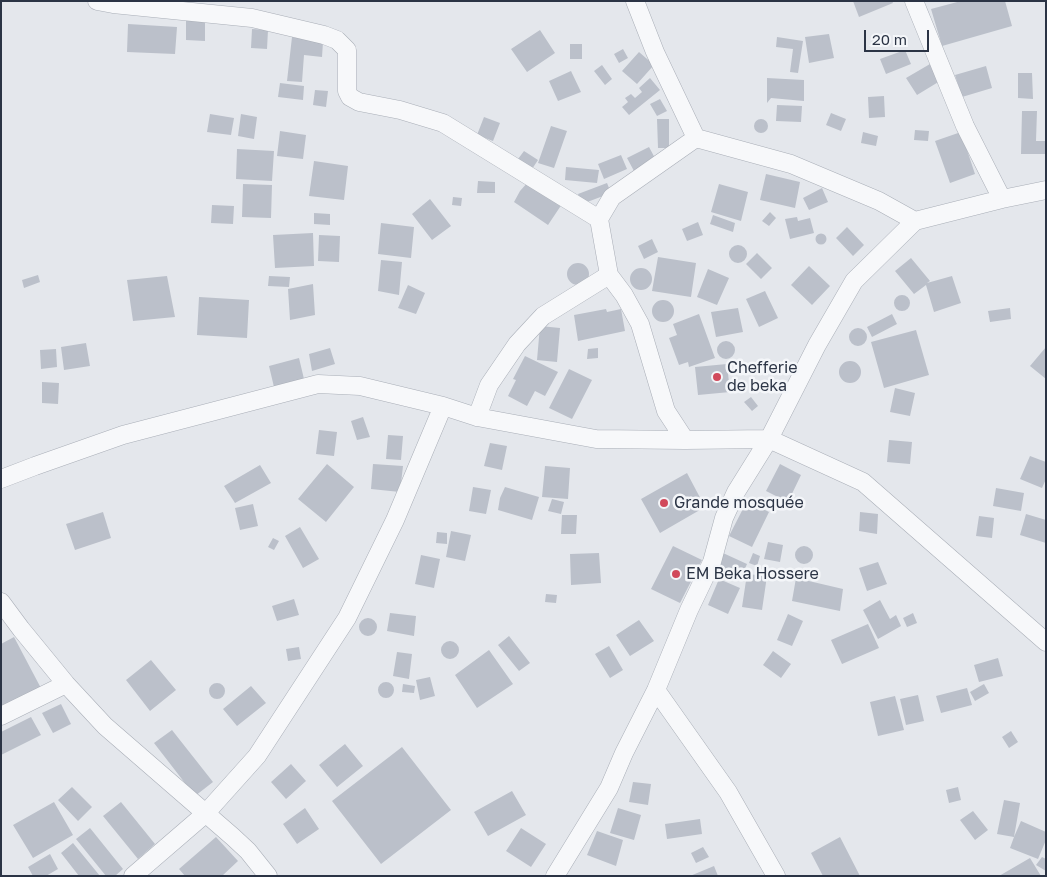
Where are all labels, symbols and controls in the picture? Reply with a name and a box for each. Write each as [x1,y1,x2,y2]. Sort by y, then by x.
scale bar [867,20,932,52]
text: 20 m [872,30,907,48]
place label: Chefferie de beka [727,358,798,396]
marker: Chefferie de beka [711,371,723,383]
place label: Grande mosquée [674,493,804,513]
marker: Grande mosquée [658,497,670,509]
place label: EM Beka Hossere [686,564,819,584]
marker: EM Beka Hossere [670,568,682,580]

